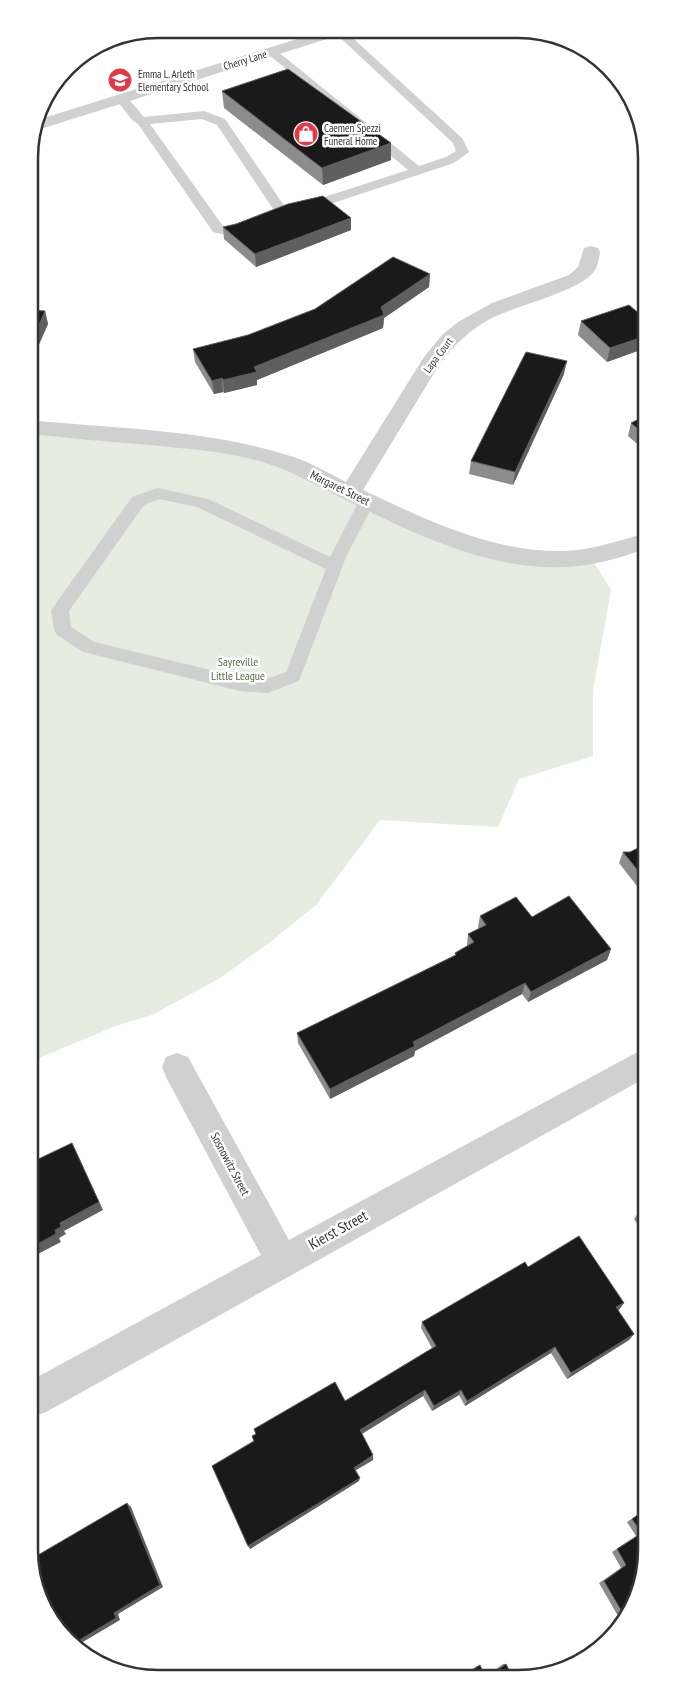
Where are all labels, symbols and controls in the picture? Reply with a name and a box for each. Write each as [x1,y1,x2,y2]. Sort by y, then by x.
street label: Cherry Lane [222,47,269,73]
school or university icon: Emma L. Arleth Elementary School [107,67,133,93]
place label: Emma L. Arleth Elementary School [138,67,209,94]
shop icon: Caemen Spezzi Funeral Home [293,121,319,147]
place label: Caemen Spezzi Funeral Home [324,121,381,148]
street label: Lapa Court [420,334,456,376]
street label: Margaret Street [308,467,373,509]
park label: Sayreville Little League [211,654,265,683]
street label: Sosnowitz Street [208,1130,254,1198]
street label: Kierst Street [305,1206,371,1253]

